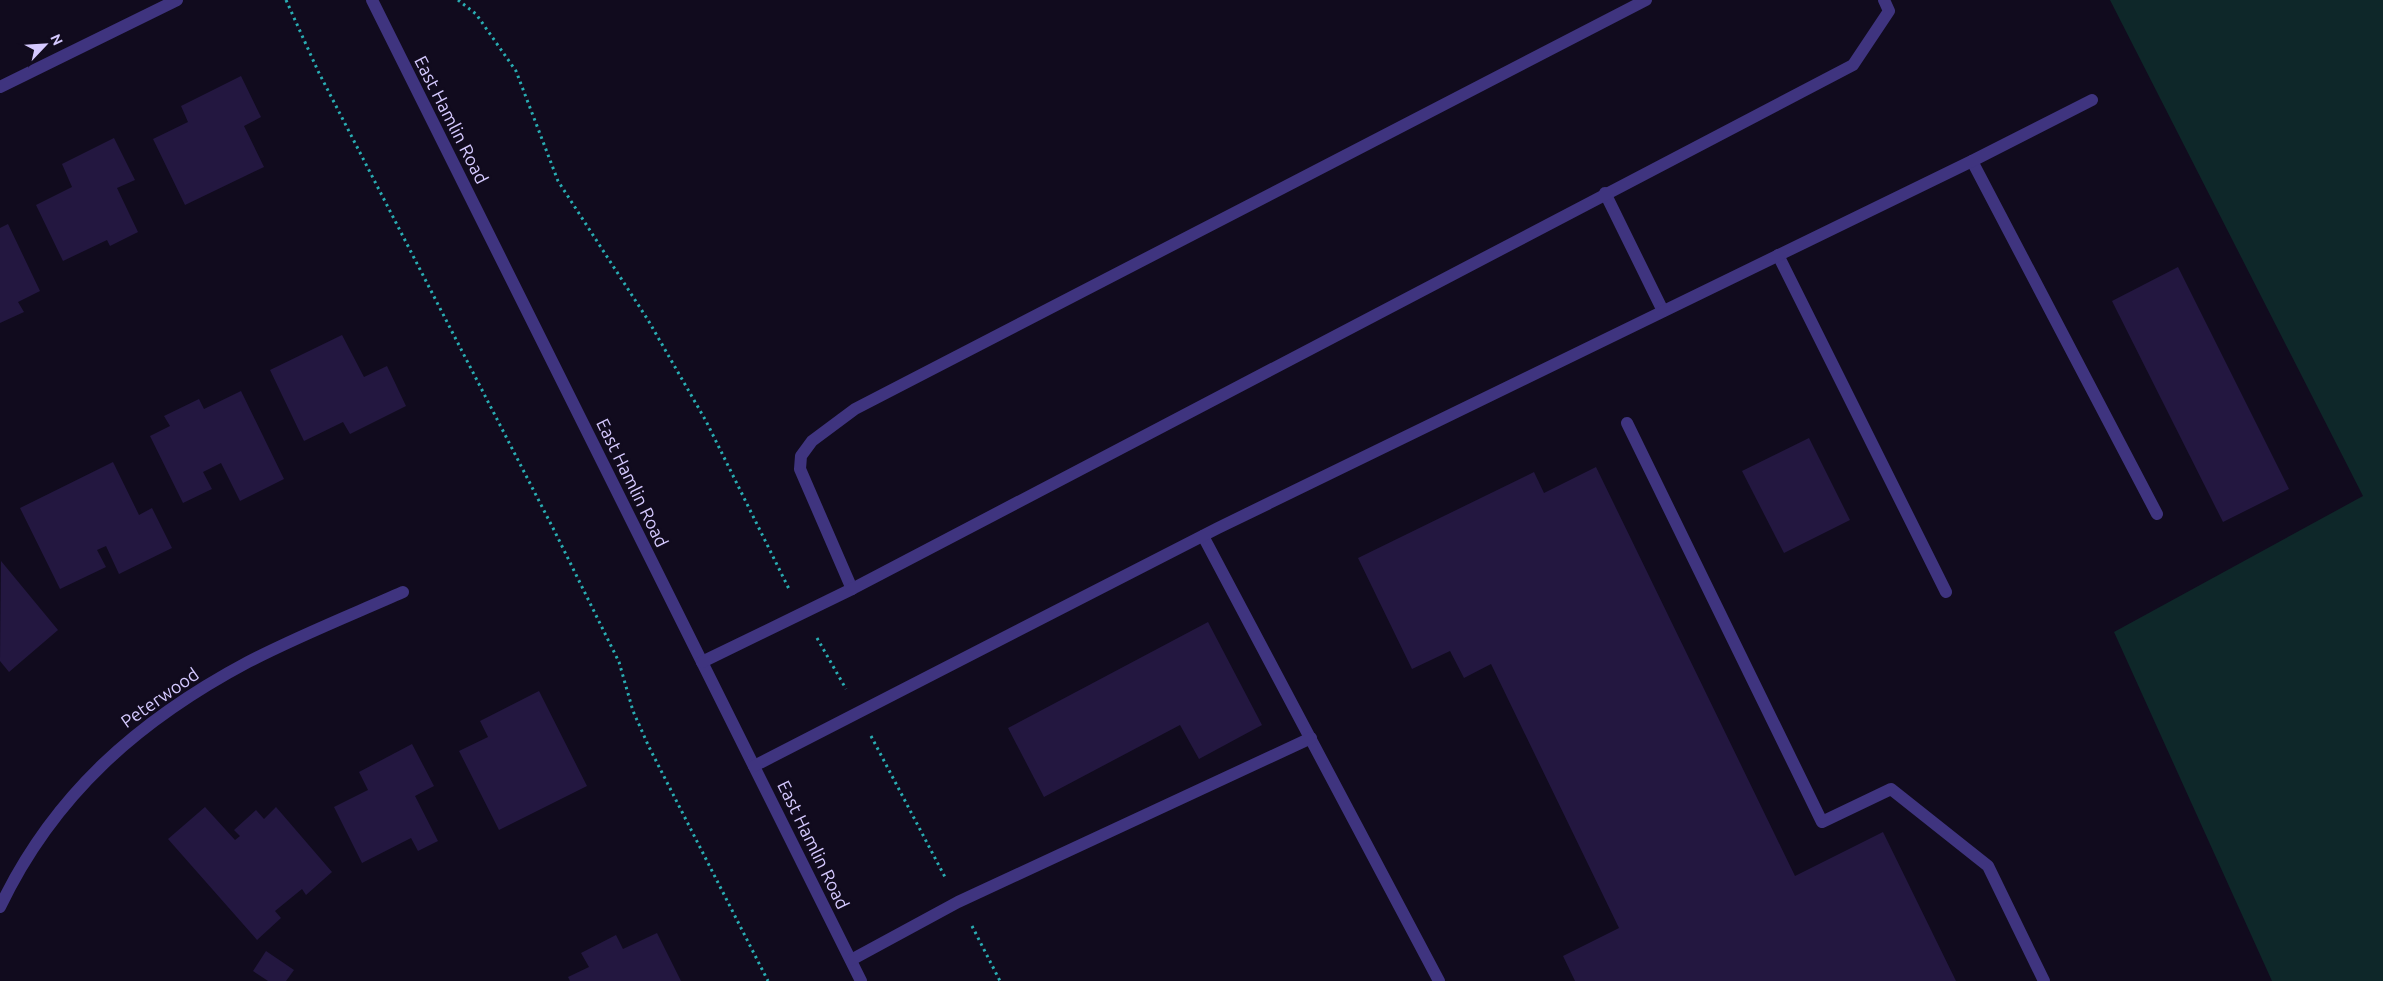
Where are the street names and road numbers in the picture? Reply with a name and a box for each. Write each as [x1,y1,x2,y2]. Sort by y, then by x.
street label: East Hamlin Road [411,52,493,187]
street label: East Hamlin Road [593,415,673,550]
street label: Peterwood [117,663,202,731]
street label: East Hamlin Road [774,777,854,912]

